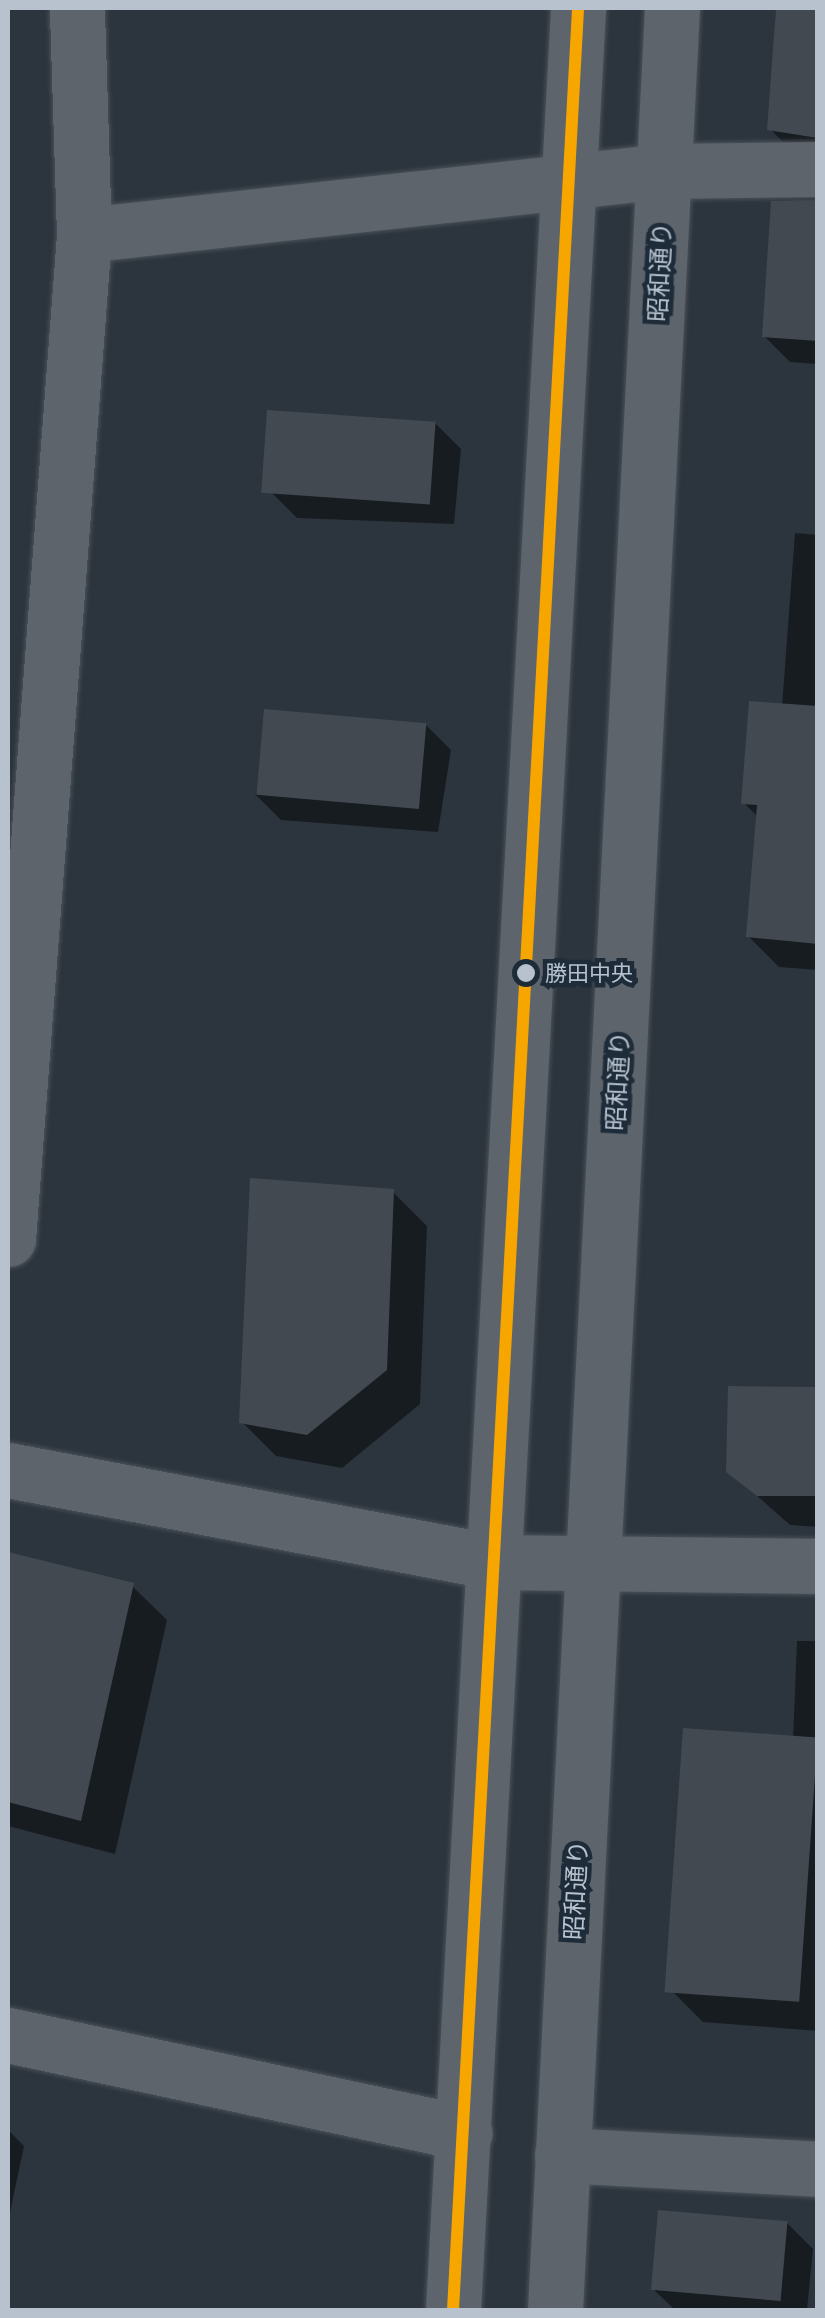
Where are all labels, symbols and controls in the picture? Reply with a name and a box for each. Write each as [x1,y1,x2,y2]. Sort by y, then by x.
street label: 昭和通り [641,221,677,323]
place label: 勝田中央 [545,960,633,986]
marker: 勝田中央 [516,963,536,983]
street label: 昭和通り [599,1030,635,1132]
street label: 昭和通り [557,1839,593,1941]

